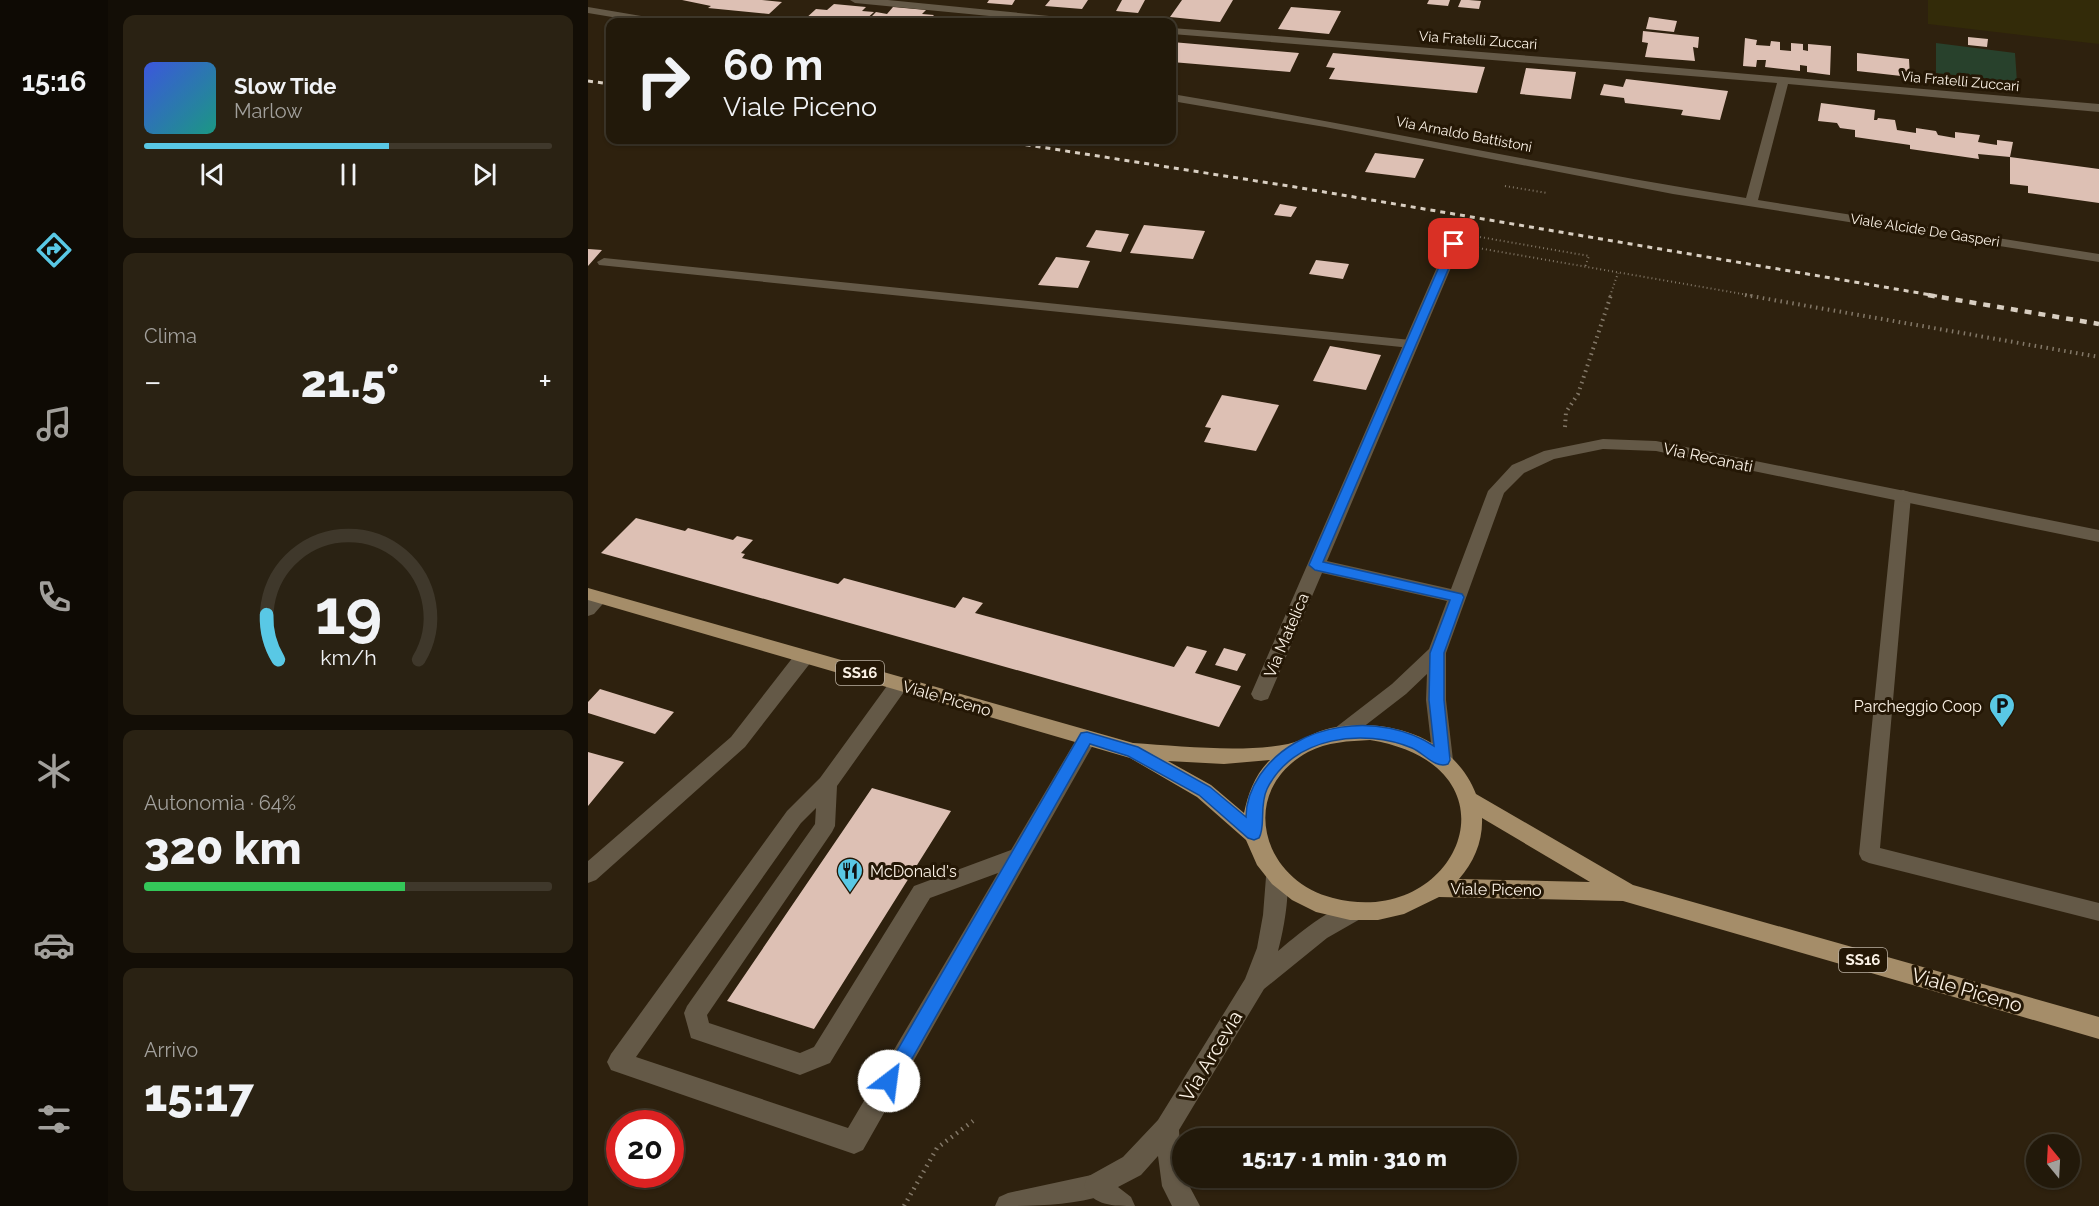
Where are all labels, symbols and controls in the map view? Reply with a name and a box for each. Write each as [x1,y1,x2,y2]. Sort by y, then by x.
street label: Via Fratelli Zuccari [1418,28,1538,52]
text: 60 m [723,41,823,90]
icon: right [624,42,702,120]
text: 15:16 [22,66,86,97]
street label: Via Fratelli Zuccari [1900,68,2020,94]
text: Slow Tide [234,73,336,99]
text: Viale Piceno [723,91,877,122]
text: Marlow [234,99,303,123]
street label: Via Arnaldo Battistoni [1395,113,1533,155]
icon: previous [196,158,229,191]
icon: pause [332,158,365,191]
icon: next [468,158,501,191]
street label: Viale Alcide De Gasperi [1849,210,2001,250]
pin [1428,218,1479,269]
icon: arrive [1437,227,1470,260]
icon: directions [33,229,75,271]
text: Clima [144,324,197,348]
text: 21.5° [301,355,399,408]
text: − [144,362,162,401]
text: + [538,362,552,401]
icon: music [33,403,75,445]
street label: Via Recanati [1661,439,1754,476]
text: 19 [314,575,382,649]
icon: phone [33,576,75,618]
street label: Via Matelica [1260,590,1313,680]
text: km/h [320,645,376,670]
road number: SS16 [836,661,884,685]
street label: Viale Piceno [900,677,993,720]
parking icon: Parcheggio Coop [1987,691,2017,729]
place label: Parcheggio Coop [1854,697,1982,716]
icon: climate [33,750,75,792]
text: Autonomia · 64% [144,791,296,815]
text: 320 km [144,822,302,875]
restaurant icon: McDonald's [835,856,865,894]
place label: McDonald's [870,862,957,881]
street label: Viale Piceno [1450,879,1542,900]
icon: car [33,924,75,966]
road number: SS16 [1839,948,1887,972]
street label: Viale Piceno [1909,963,2025,1017]
street label: Via Arcevia [1174,1006,1248,1106]
text: Arrivo [144,1038,198,1062]
position arrow [857,1049,921,1113]
text: 15:17 [144,1069,254,1122]
icon: filters [33,1098,75,1140]
speed limit sign: 20 [606,1110,684,1188]
north arrow [2026,1134,2080,1188]
map controls [2026,1134,2080,1188]
text: 15:17 · 1 min · 310 m [1242,1145,1447,1171]

